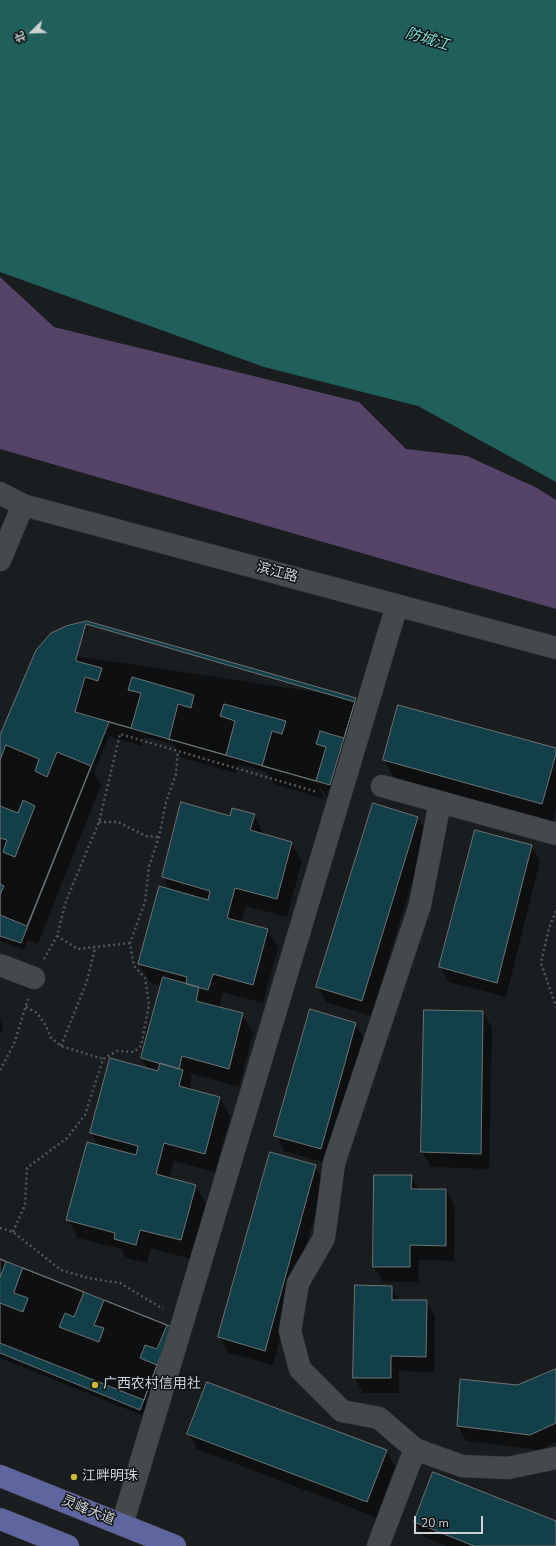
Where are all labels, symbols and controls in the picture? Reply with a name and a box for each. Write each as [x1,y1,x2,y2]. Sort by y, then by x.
north arrow [12,12,52,52]
water label: 防城江 [403,25,451,55]
text: 北 [11,29,30,45]
street label: 滨江路 [255,559,299,587]
place label: 广西农村信用社 [103,1377,201,1393]
marker: 广西农村信用社 [90,1380,100,1390]
place label: 江畔明珠 [82,1469,138,1485]
marker: 江畔明珠 [69,1472,79,1482]
street label: 灵峰大道 [59,1493,117,1529]
scale bar [416,1508,485,1534]
text: 20 m [421,1515,449,1531]

